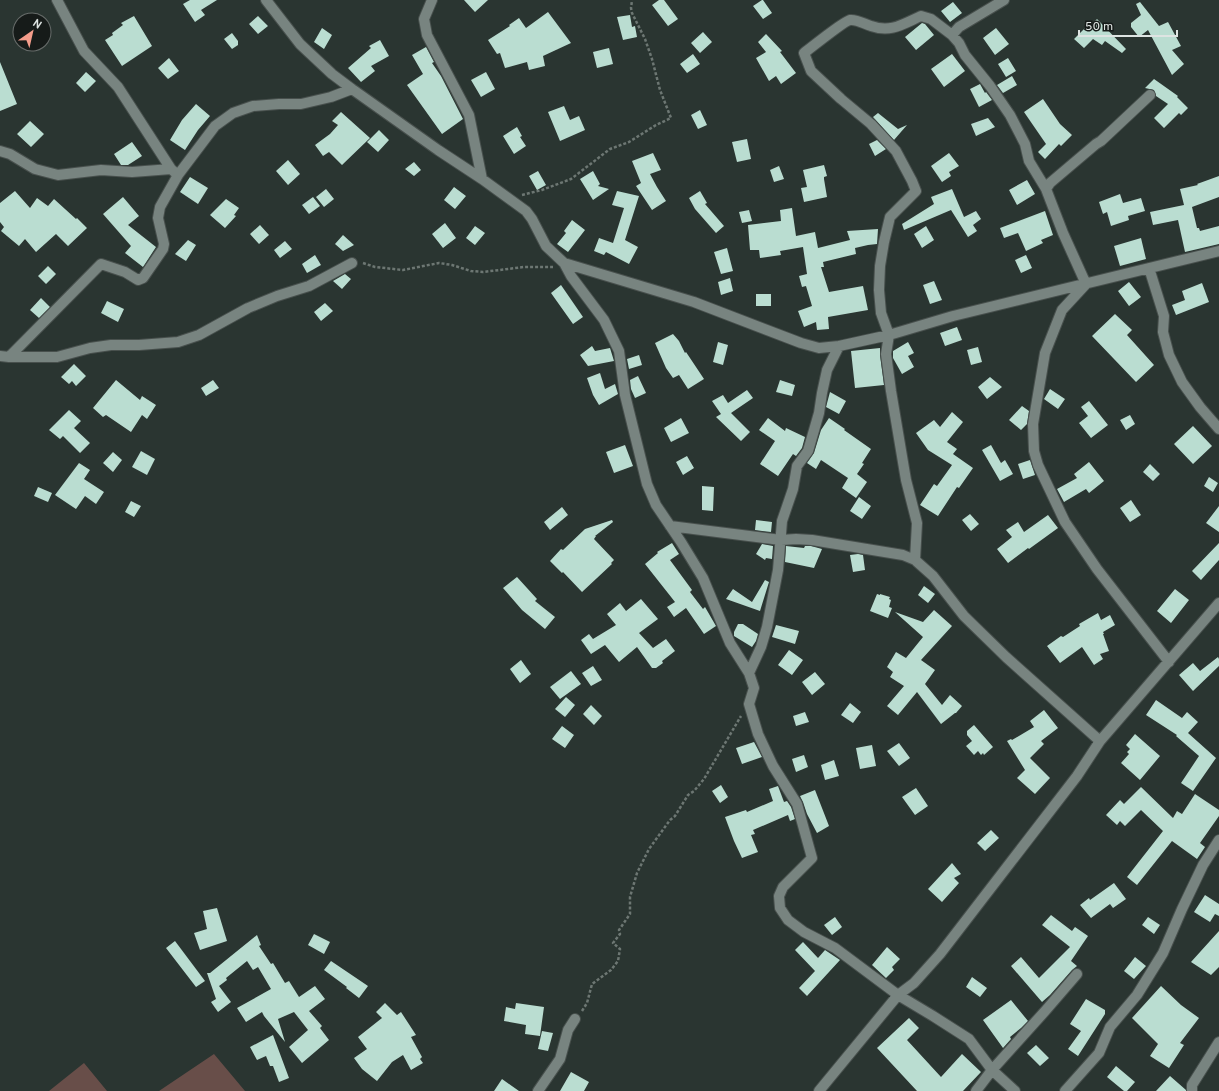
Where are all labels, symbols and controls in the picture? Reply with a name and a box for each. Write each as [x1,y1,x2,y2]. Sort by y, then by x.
north arrow [12,12,52,52]
scale bar [1079,12,1177,38]
text: N [30,17,44,33]
text: 50 m [1085,19,1113,35]

